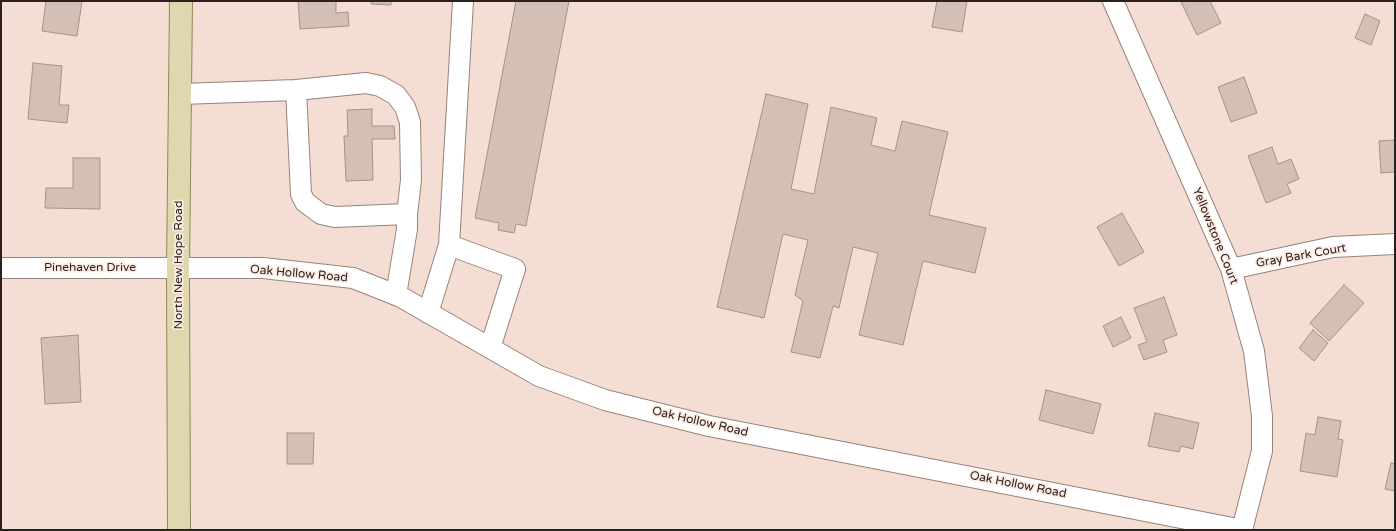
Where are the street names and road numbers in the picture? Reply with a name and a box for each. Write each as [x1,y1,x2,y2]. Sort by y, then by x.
street label: Yellowstone Court [1189,186,1241,286]
street label: North New Hope Road [172,200,186,330]
street label: Gray Bark Court [1255,241,1347,271]
street label: Pinehaven Drive [44,261,136,275]
street label: Oak Hollow Road [249,263,349,285]
street label: Oak Hollow Road [651,404,749,440]
street label: Oak Hollow Road [968,469,1068,501]

